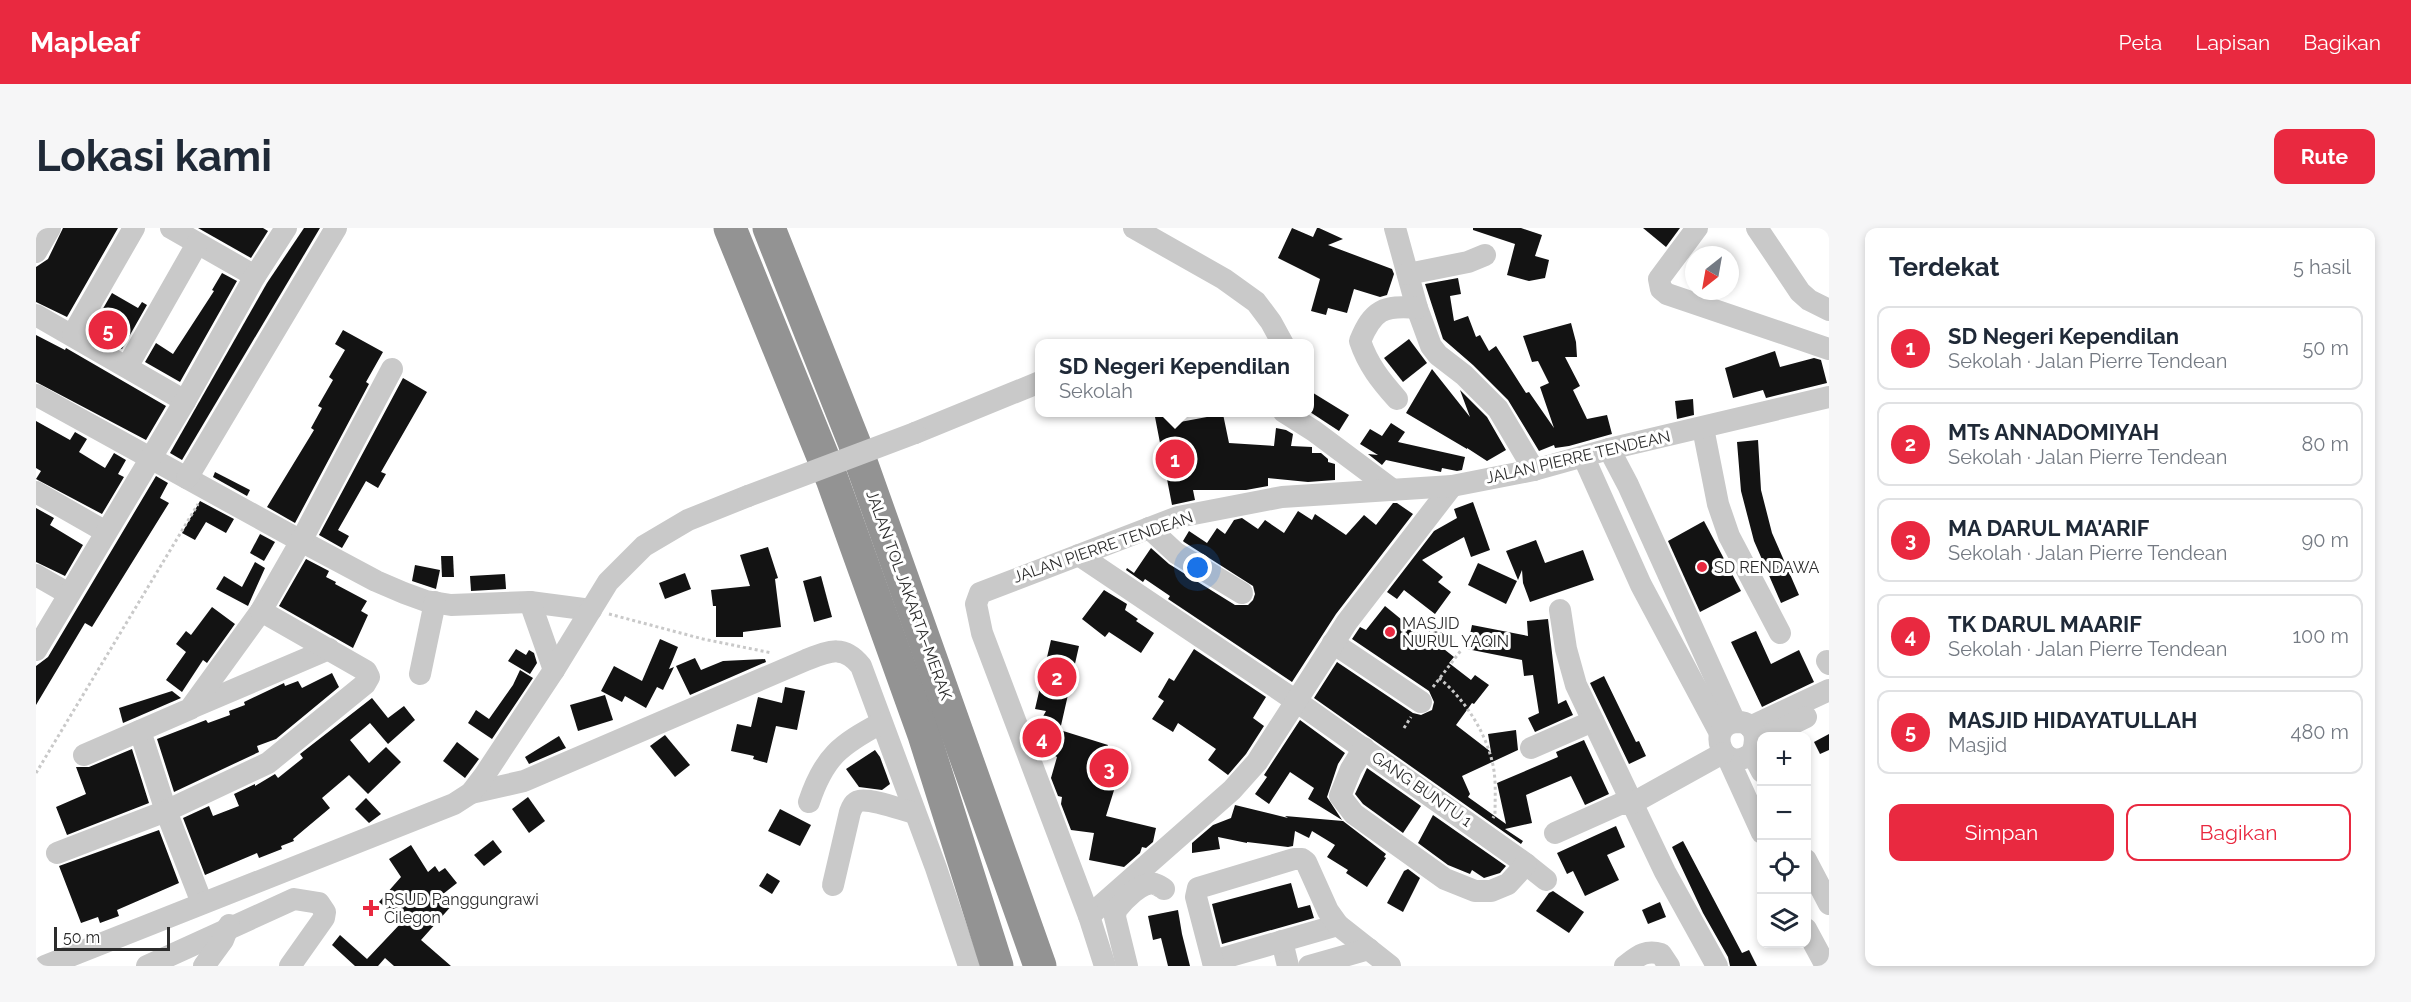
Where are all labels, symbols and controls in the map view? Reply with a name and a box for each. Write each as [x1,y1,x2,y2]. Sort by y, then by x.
text: Mapleaf [30,26,140,59]
text: Peta [2119,30,2162,55]
text: Lapisan [2195,30,2270,55]
text: Bagikan [2303,30,2381,55]
button: Rute [2274,129,2375,184]
text: Lokasi kami [36,132,272,181]
north arrow [1685,246,1739,300]
text: Terdekat [1889,252,2000,282]
text: 5 hasil [2293,255,2351,279]
pin: 5 [88,308,128,352]
text: SD Negeri Kependilan [1948,323,2179,349]
text: 1 [1906,336,1915,360]
text: 50 m [2302,336,2349,360]
popup [1035,339,1314,417]
text: Sekolah · Jalan Pierre Tendean [1948,349,2227,373]
text: SD Negeri Kependilan [1059,353,1290,379]
text: Sekolah [1059,379,1133,403]
text: MTs ANNADOMIYAH [1948,419,2159,445]
street label: JALAN PIERRE TENDEAN [1484,426,1672,488]
text: 2 [1905,432,1916,456]
text: 80 m [2301,432,2349,456]
pin: 1 [1156,436,1194,482]
text: Sekolah · Jalan Pierre Tendean [1948,445,2227,469]
street label: JALAN TOL JAKARTA–MERAK [862,488,956,703]
street label: JALAN PIERRE TENDEAN [1011,507,1195,587]
text: MA DARUL MA'ARIF [1948,515,2149,541]
text: 3 [1905,528,1916,552]
text: 90 m [2302,528,2349,552]
text: Sekolah · Jalan Pierre Tendean [1948,541,2227,565]
your location [1183,553,1212,582]
place label: SD RENDAWA [1714,558,1819,577]
marker: SD RENDAWA [1695,560,1709,574]
text: TK DARUL MAARIF [1948,611,2142,637]
place label: MASJID NURUL YAQIN [1402,614,1509,651]
text: 4 [1905,624,1916,648]
text: 100 m [2292,624,2349,648]
marker: MASJID NURUL YAQIN [1383,625,1397,639]
text: Sekolah · Jalan Pierre Tendean [1948,637,2227,661]
pin: 2 [1038,654,1076,700]
text: MASJID HIDAYATULLAH [1948,707,2197,733]
pin: 4 [1022,716,1062,760]
text: 5 [1905,720,1916,744]
text: 480 m [2291,720,2349,744]
map controls [1757,732,1811,948]
button: + [1757,732,1811,786]
text: Masjid [1948,733,2007,757]
pin: 3 [1090,746,1128,790]
street label: GANG BUNTU 1 [1368,747,1476,831]
button: − [1757,786,1811,840]
button: Simpan [1889,804,2114,861]
button: Bagikan [2126,804,2351,861]
button: locate [1757,840,1811,894]
place label: RSUD Panggungrawi Cilegon [384,890,539,927]
button: layers [1757,894,1811,948]
marker: RSUD Panggungrawi Cilegon [362,899,380,917]
scale bar [54,924,170,952]
text: 50 m [63,928,100,947]

